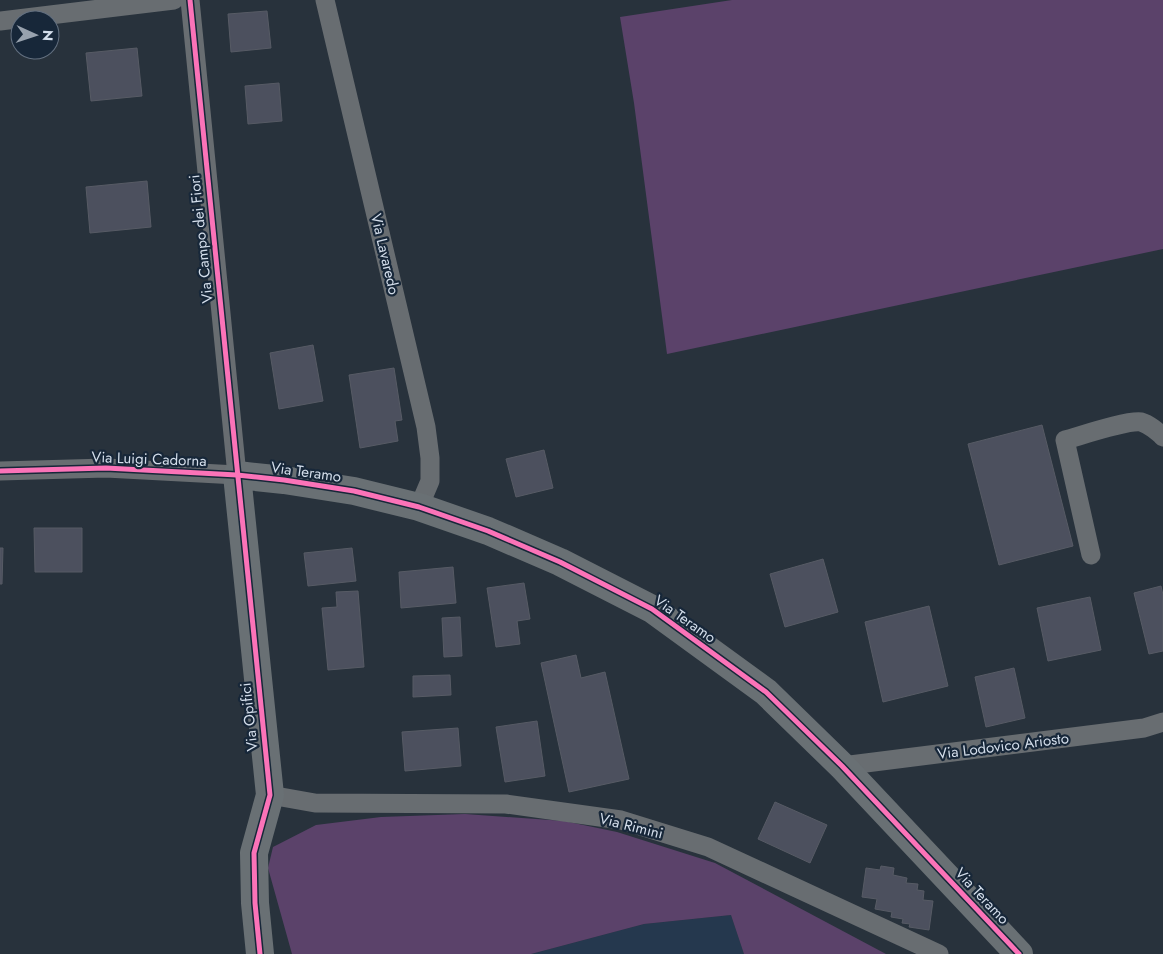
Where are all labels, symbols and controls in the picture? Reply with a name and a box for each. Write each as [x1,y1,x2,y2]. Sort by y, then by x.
north arrow [10,10,60,60]
text: N [38,30,58,42]
street label: Via Campo dei Fiori [183,174,219,304]
street label: Via Lavaredo [365,211,405,297]
street label: Via Luigi Cadorna [91,446,207,472]
street label: Via Teramo [269,456,343,488]
street label: Via Teramo [650,590,720,648]
street label: Via Opifici [234,682,264,752]
street label: Via Lodovico Ariosto [936,727,1070,765]
street label: Via Rimini [597,807,665,845]
street label: Via Teramo [950,863,1014,929]

